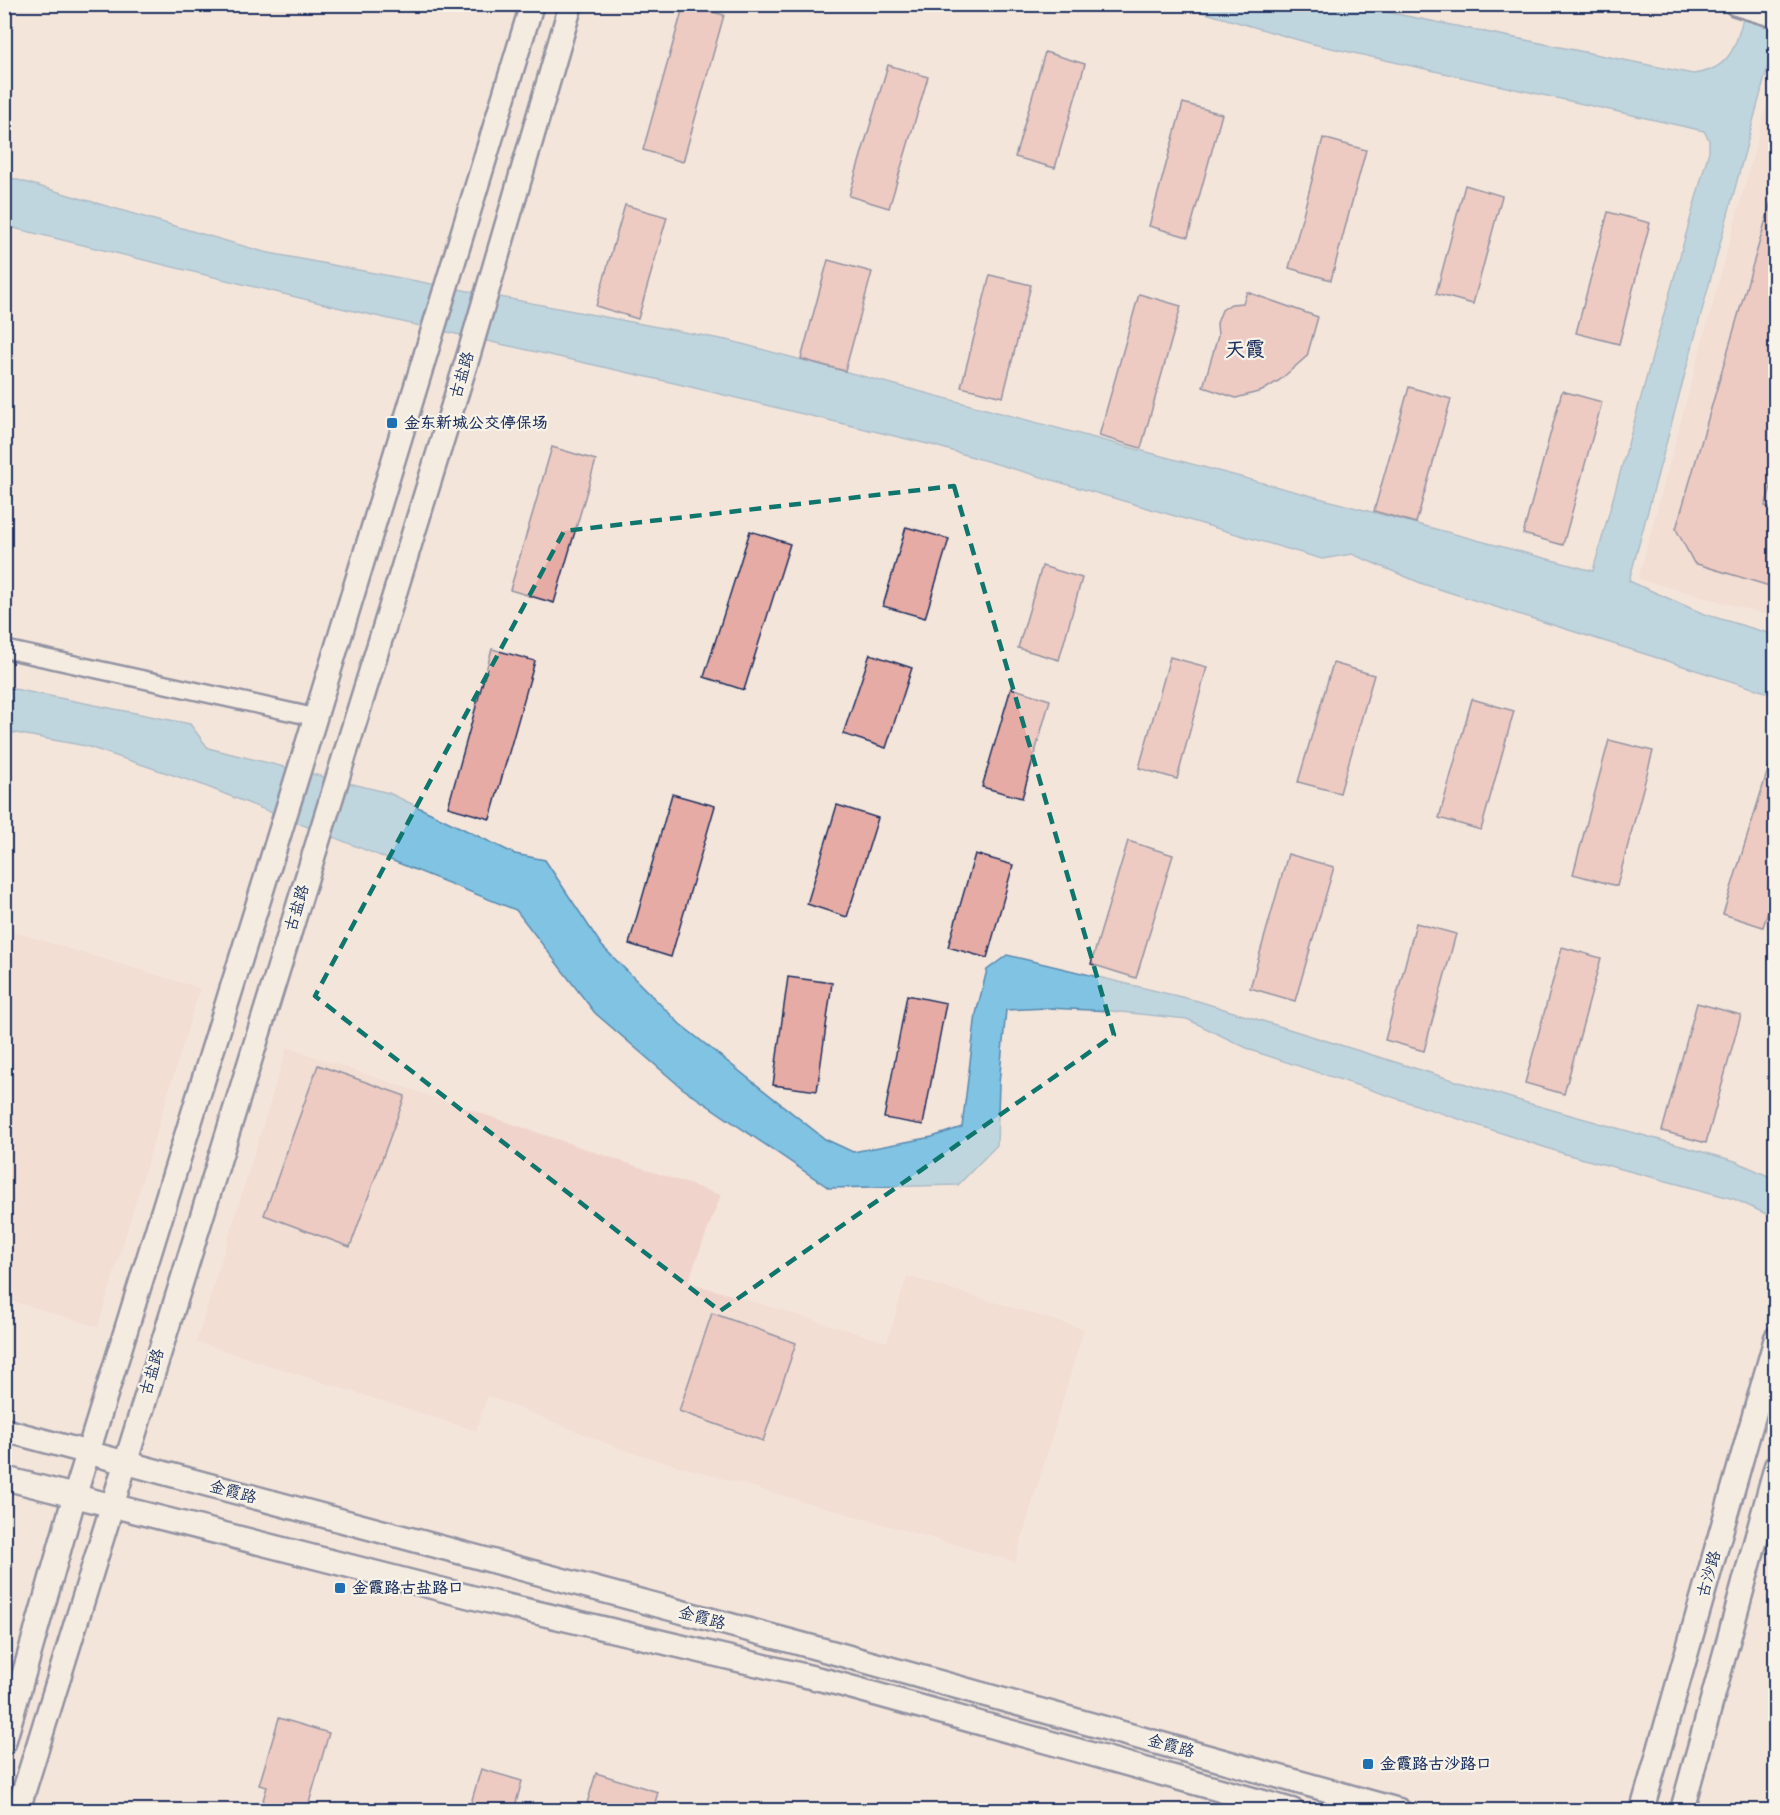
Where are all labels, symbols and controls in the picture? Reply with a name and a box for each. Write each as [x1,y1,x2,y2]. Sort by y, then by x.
district label: 天霞 [1225,337,1265,362]
street label: 古盐路 [445,349,479,401]
place label: 金东新城公交停保场 [404,413,548,433]
marker: 金东新城公交停保场 [385,416,399,430]
street label: 古盐路 [280,882,314,934]
street label: 古盐路 [135,1346,169,1398]
street label: 金霞路 [207,1476,259,1508]
street label: 古沙路 [1693,1548,1725,1600]
place label: 金霞路古盐路口 [352,1578,464,1598]
marker: 金霞路古盐路口 [333,1581,347,1595]
street label: 金霞路 [676,1602,728,1634]
street label: 金霞路 [1145,1730,1197,1762]
place label: 金霞路古沙路口 [1380,1754,1492,1774]
marker: 金霞路古沙路口 [1361,1757,1375,1771]

